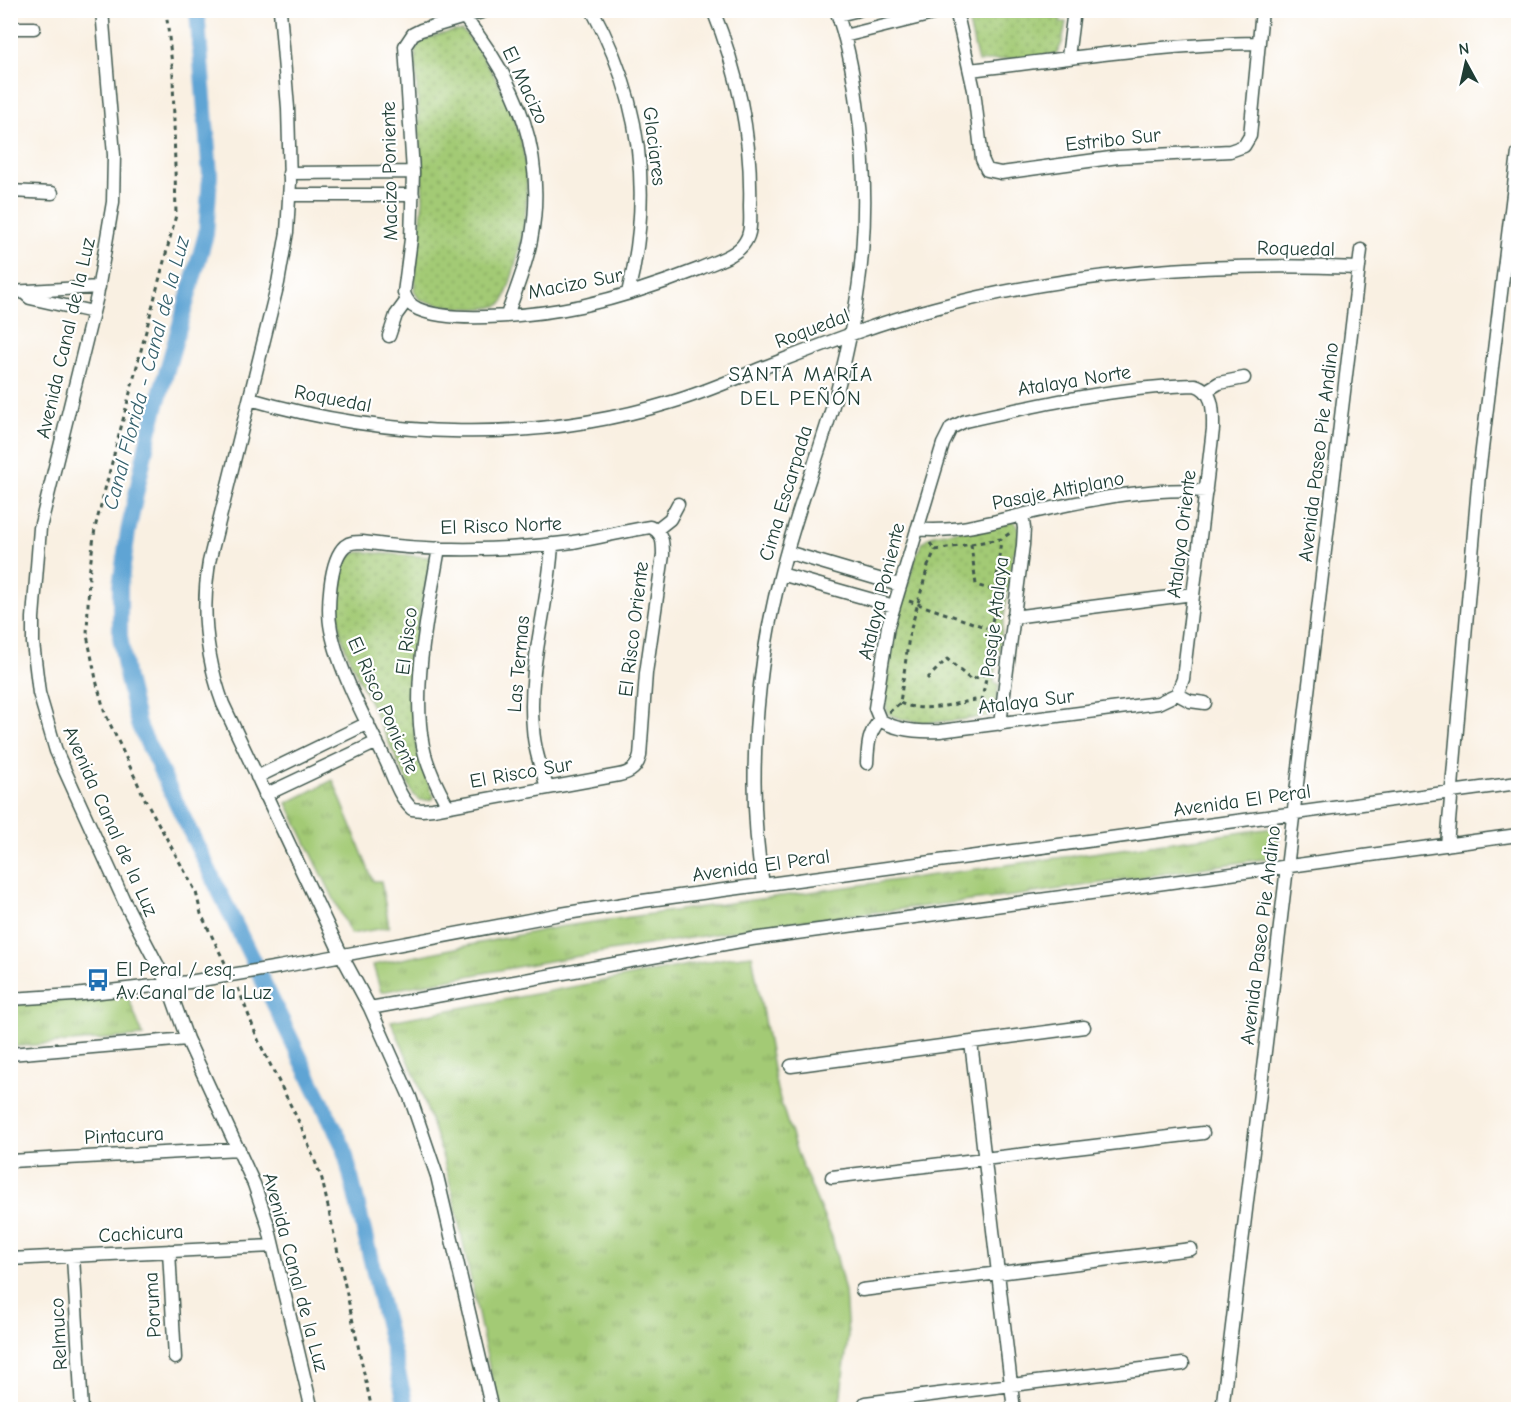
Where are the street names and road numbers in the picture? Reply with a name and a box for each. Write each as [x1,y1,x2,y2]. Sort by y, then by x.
street label: El Macizo [498,43,554,128]
street label: Macizo Poniente [377,101,402,241]
street label: Glaciares [638,105,671,187]
street label: Estribo Sur [1064,123,1162,156]
street label: Avenida Canal de la Luz [31,235,100,441]
street label: Roquedal [1257,236,1335,261]
street label: Macizo Sur [526,263,624,304]
street label: Roquedal [772,304,853,353]
street label: Avenida Paseo Pie Andino [1294,341,1343,563]
street label: Atalaya Norte [1016,360,1132,401]
street label: Roquedal [292,380,373,417]
street label: Cima Escarpada [754,423,817,564]
street label: Pasaje Altiplano [990,466,1126,515]
street label: Atalaya Oriente [1162,469,1201,599]
street label: El Risco Norte [440,512,562,539]
street label: Atalaya Poniente [853,520,910,662]
street label: Pasaje Atalaya [976,555,1013,679]
street label: El Risco Oriente [614,560,653,698]
street label: El Risco [391,606,422,676]
street label: Las Termas [503,615,534,713]
street label: El Risco Poniente [343,633,424,777]
street label: Atalaya Sur [977,684,1075,719]
street label: Avenida Canal de la Luz [58,723,163,920]
street label: El Risco Sur [468,752,574,793]
street label: Avenida El Peral [1172,779,1312,822]
street label: Avenida Paseo Pie Andino [1236,824,1285,1046]
street label: Avenida El Peral [691,844,831,887]
street label: Pintacura [83,1122,165,1149]
street label: Avenida Canal de la Luz [258,1170,333,1375]
street label: Cachicura [98,1220,184,1247]
street label: Poruma [139,1271,166,1339]
street label: Relmuco [45,1297,72,1371]

